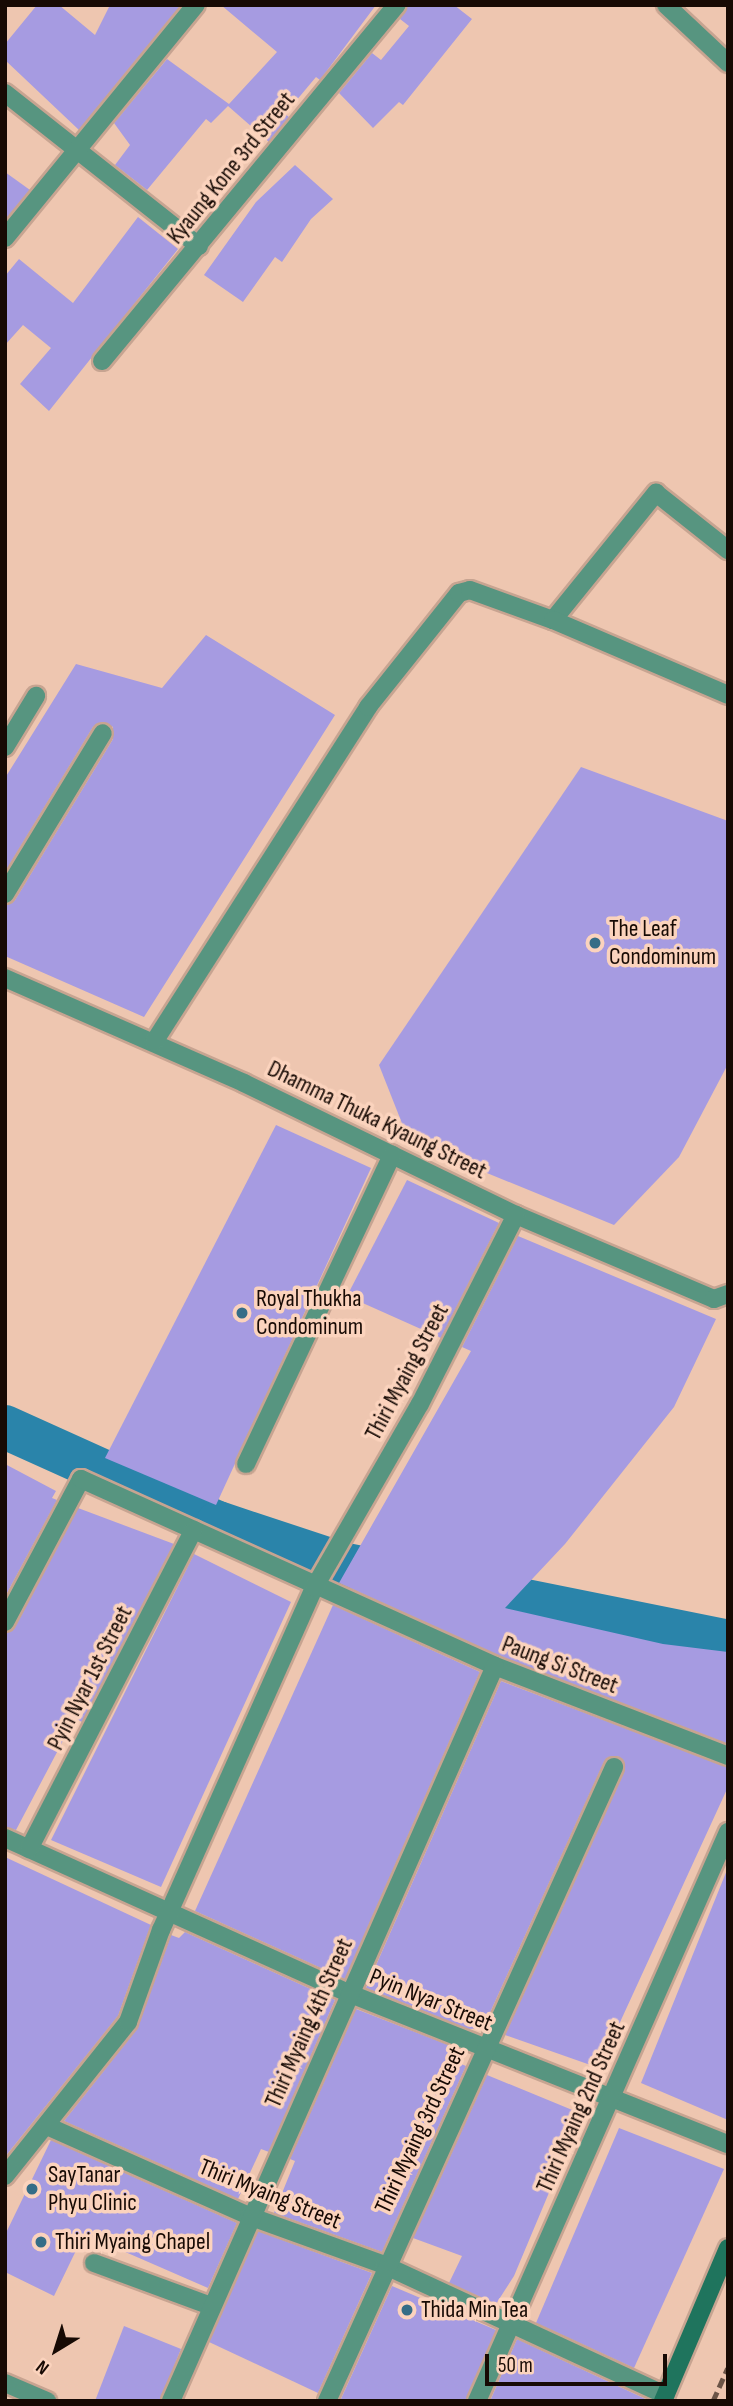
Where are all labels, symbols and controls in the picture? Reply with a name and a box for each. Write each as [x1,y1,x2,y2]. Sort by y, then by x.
street label: Kyaung Kone 3rd Street [161,86,301,250]
place label: The Leaf Condominum [609,915,716,971]
marker: The Leaf Condominum [587,935,603,951]
street label: Dhamma Thuka Kyaung Street [263,1054,491,1186]
place label: Royal Thukha Condominum [256,1285,363,1341]
street label: Thiri Myaing Street [359,1299,455,1445]
marker: Royal Thukha Condominum [234,1305,250,1321]
street label: Pyin Nyar 1st Street [41,1601,139,1755]
street label: Paung Si Street [498,1630,622,1700]
street label: Thiri Myaing 4th Street [259,1934,359,2112]
street label: Pyin Nyar Street [365,1962,497,2038]
street label: Thiri Myaing 2nd Street [530,2017,632,2197]
street label: Thiri Myaing 3rd Street [369,2042,471,2218]
street label: Thiri Myaing Street [195,2152,345,2236]
place label: SayTanar Phyu Clinic [48,2161,137,2217]
marker: SayTanar Phyu Clinic [22,2179,42,2199]
place label: Thiri Myaing Chapel [55,2228,210,2256]
marker: Thiri Myaing Chapel [33,2234,49,2250]
place label: Thida Min Tea [421,2296,528,2324]
marker: Thida Min Tea [399,2302,415,2318]
north arrow [21,2315,91,2385]
scale bar [488,2340,670,2384]
text: 50 m [498,2353,533,2378]
text: N [32,2355,54,2379]

